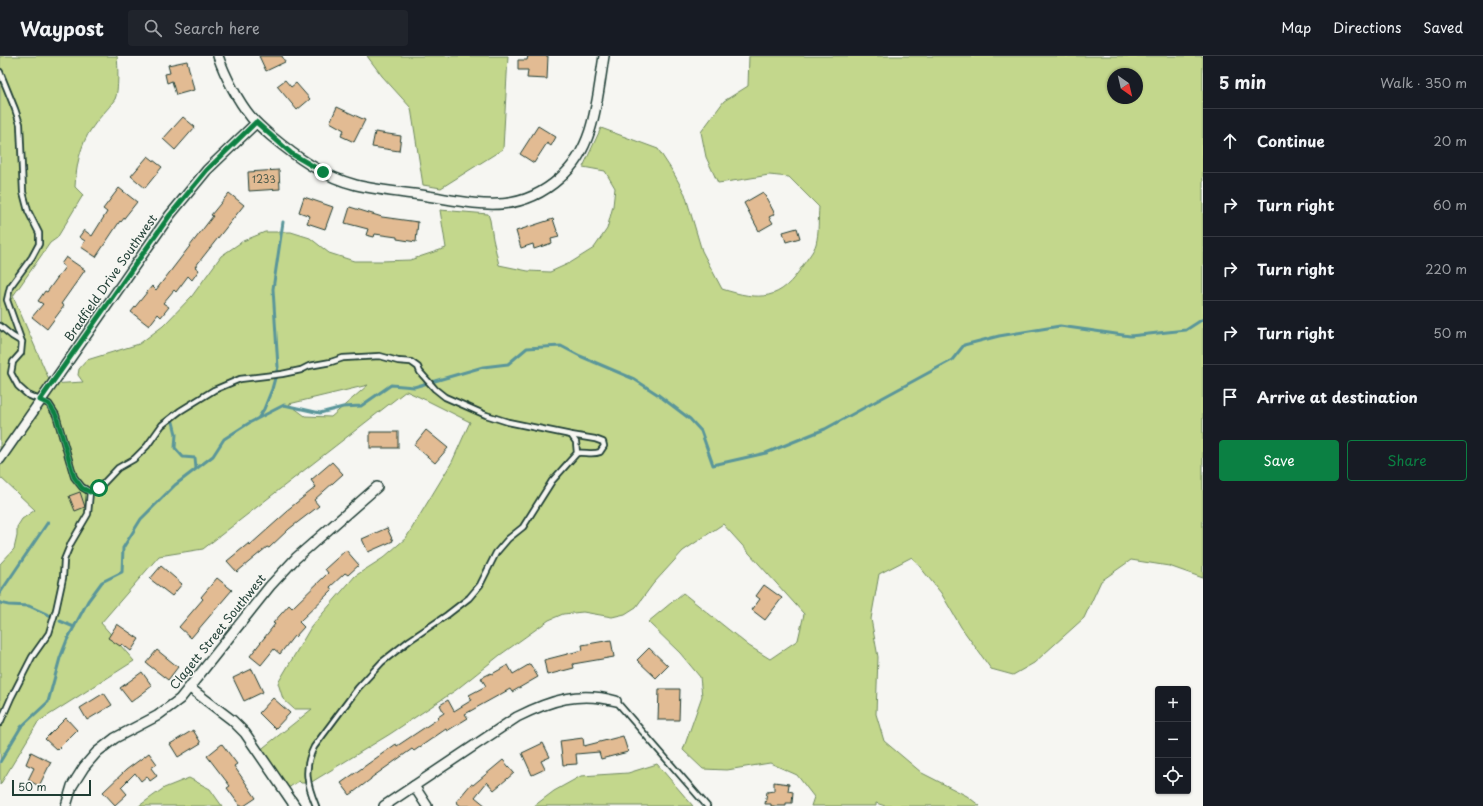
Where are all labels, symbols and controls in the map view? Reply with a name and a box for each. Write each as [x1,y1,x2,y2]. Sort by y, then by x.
search box [128,10,408,46]
text: Waypost [20,14,104,42]
text: Search here [174,16,260,39]
icon: search [142,17,164,39]
text: Map [1281,17,1311,38]
text: Directions [1333,17,1401,38]
text: Saved [1423,17,1463,38]
north arrow [1107,68,1143,104]
text: 5 min [1219,69,1266,95]
text: Walk · 350 m [1380,73,1467,92]
text: Continue [1257,129,1325,152]
icon: ahead [1219,130,1241,152]
text: 20 m [1433,131,1467,150]
route end [314,163,332,181]
house number: 1233 [252,171,276,186]
text: Turn right [1257,193,1334,216]
icon: right [1219,194,1241,216]
text: 60 m [1433,195,1467,214]
street label: Bradfield Drive Southwest [59,210,161,345]
text: Turn right [1257,257,1334,280]
icon: right [1219,258,1241,280]
text: 220 m [1425,259,1467,278]
text: Turn right [1257,321,1334,344]
icon: right [1219,322,1241,344]
text: 50 m [1433,323,1467,342]
text: Arrive at destination [1257,385,1418,408]
icon: arrive [1219,386,1241,408]
button: Save [1219,440,1339,481]
button: Share [1347,440,1467,481]
route start [90,479,108,497]
street label: Clagett Street Southwest [165,570,270,693]
map controls [1155,686,1191,794]
button: + [1155,686,1191,722]
button: − [1155,722,1191,758]
button: locate [1155,758,1191,794]
scale bar [12,778,91,797]
text: 50 m [18,778,47,795]

